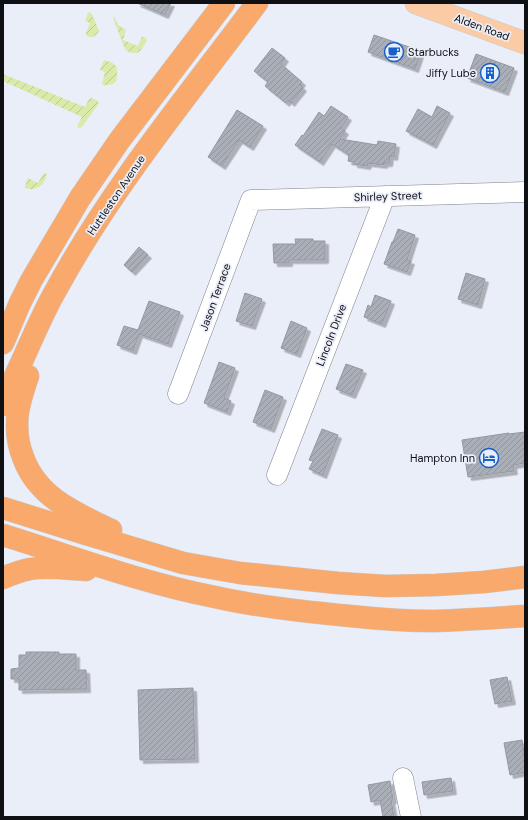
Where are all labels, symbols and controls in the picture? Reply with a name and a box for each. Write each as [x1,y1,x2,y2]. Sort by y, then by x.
street label: Alden Road [452,11,512,43]
cafe icon: Starbucks [383,41,405,63]
place label: Starbucks [408,45,459,59]
building icon: Jiffy Lube [479,62,501,84]
place label: Jiffy Lube [426,66,476,80]
street label: Huttleston Avenue [84,152,148,238]
street label: Shirley Street [354,188,422,204]
street label: Jason Terrace [196,261,234,333]
street label: Lincoln Drive [313,302,349,368]
hotel icon: Hampton Inn [478,447,500,469]
place label: Hampton Inn [410,451,475,465]

